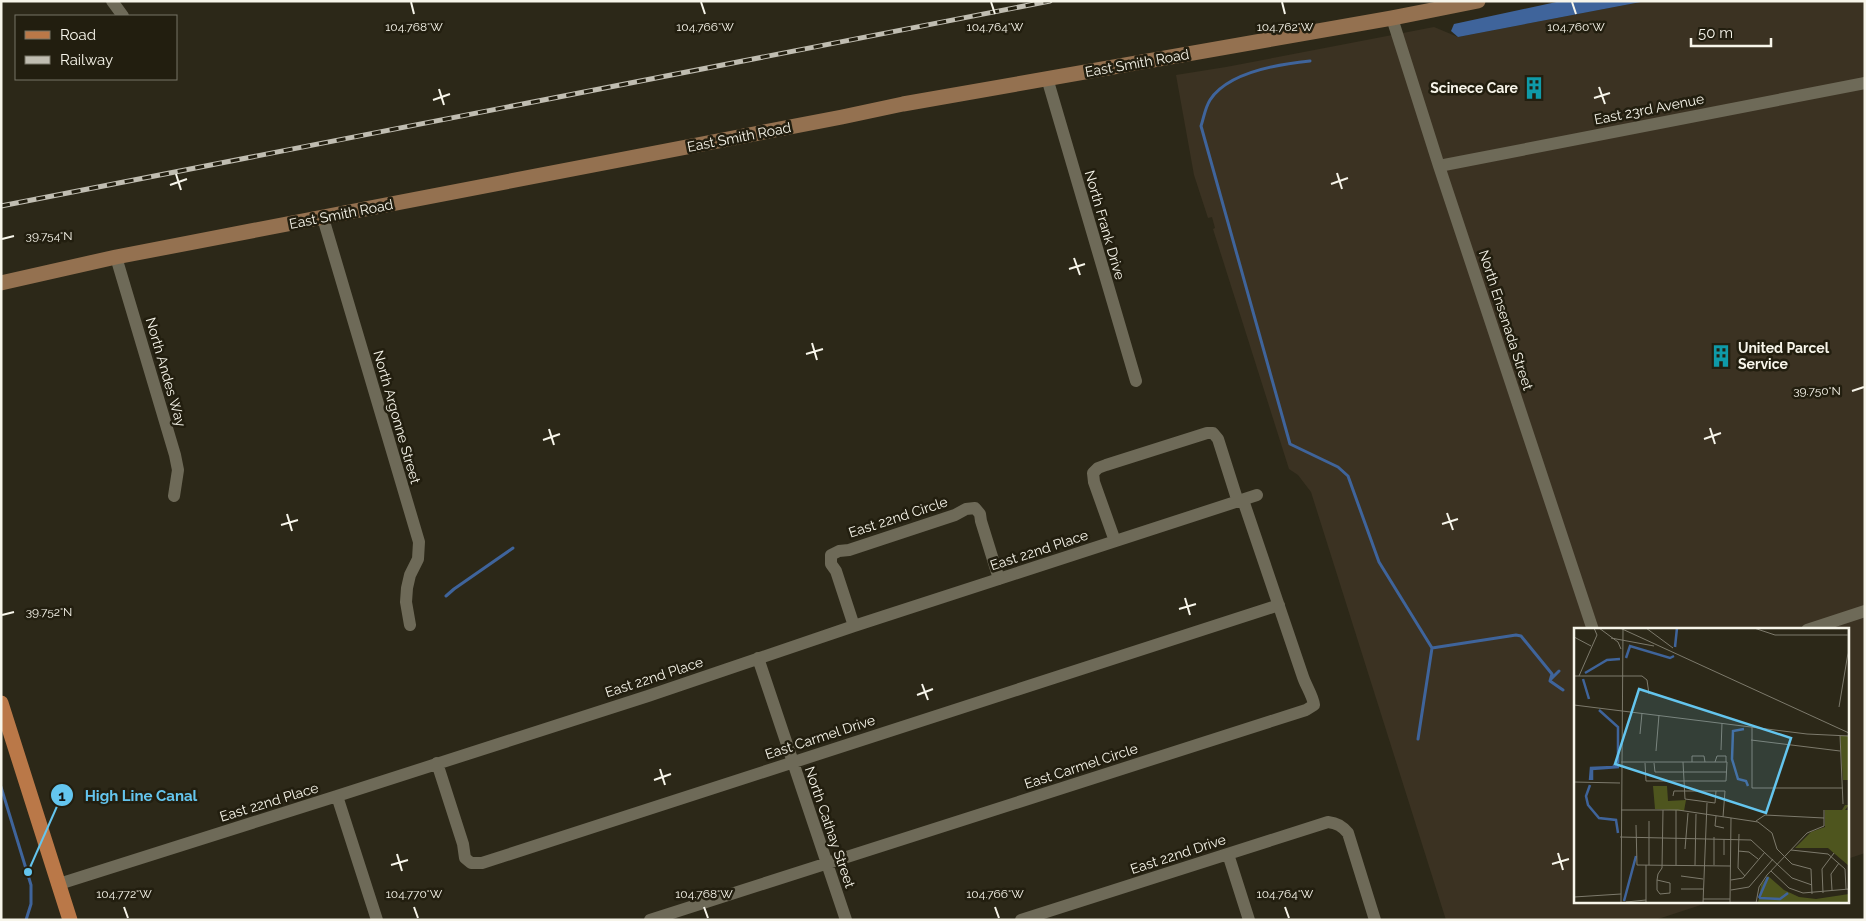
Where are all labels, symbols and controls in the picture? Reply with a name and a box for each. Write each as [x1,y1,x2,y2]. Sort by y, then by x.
legend [15,15,178,80]
scale bar [1691,15,1771,47]
text: 104.768°W [385,20,443,34]
text: 104.766°W [676,20,734,34]
text: 104.764°W [967,20,1024,34]
text: 104.762°W [1257,20,1314,34]
text: 104.760°W [1547,20,1605,34]
text: 50 m [1698,24,1733,42]
text: Road [60,26,96,44]
street label: East Smith Road [1084,46,1190,80]
text: Railway [60,51,113,69]
building icon: Scinece Care [1521,75,1547,101]
place label: Scinece Care [1430,80,1519,96]
street label: East 23rd Avenue [1593,90,1705,128]
street label: East Smith Road [686,119,792,155]
street label: North Frank Drive [1082,168,1128,282]
street label: East Smith Road [288,196,394,232]
text: 39.754°N [25,229,73,243]
street label: North Ensenada Street [1476,248,1536,392]
street label: North Andes Way [143,315,189,429]
place label: United Parcel Service [1738,340,1830,372]
building icon: United Parcel Service [1708,343,1734,369]
street label: North Argonne Street [370,348,424,486]
text: 39.750°N [1793,384,1841,398]
street label: East 22nd Circle [846,493,950,541]
street label: East 22nd Place [988,527,1090,573]
text: 39.752°N [26,605,72,619]
inset map [1574,628,1848,904]
street label: East 22nd Place [603,654,705,700]
street label: East Carmel Drive [763,712,877,762]
street label: East Carmel Circle [1022,740,1140,792]
street label: North Cathay Street [802,764,858,890]
street label: East 22nd Place [218,779,320,825]
callout: High Line Canal [50,780,208,810]
text: 1 [58,787,66,805]
text: High Line Canal [85,787,198,805]
street label: East 22nd Drive [1128,831,1228,877]
text: 104.772°W [96,887,152,901]
text: 104.770°W [386,887,443,901]
text: 104.768°W [675,887,733,901]
text: 104.766°W [966,887,1024,901]
text: 104.764°W [1257,887,1314,901]

